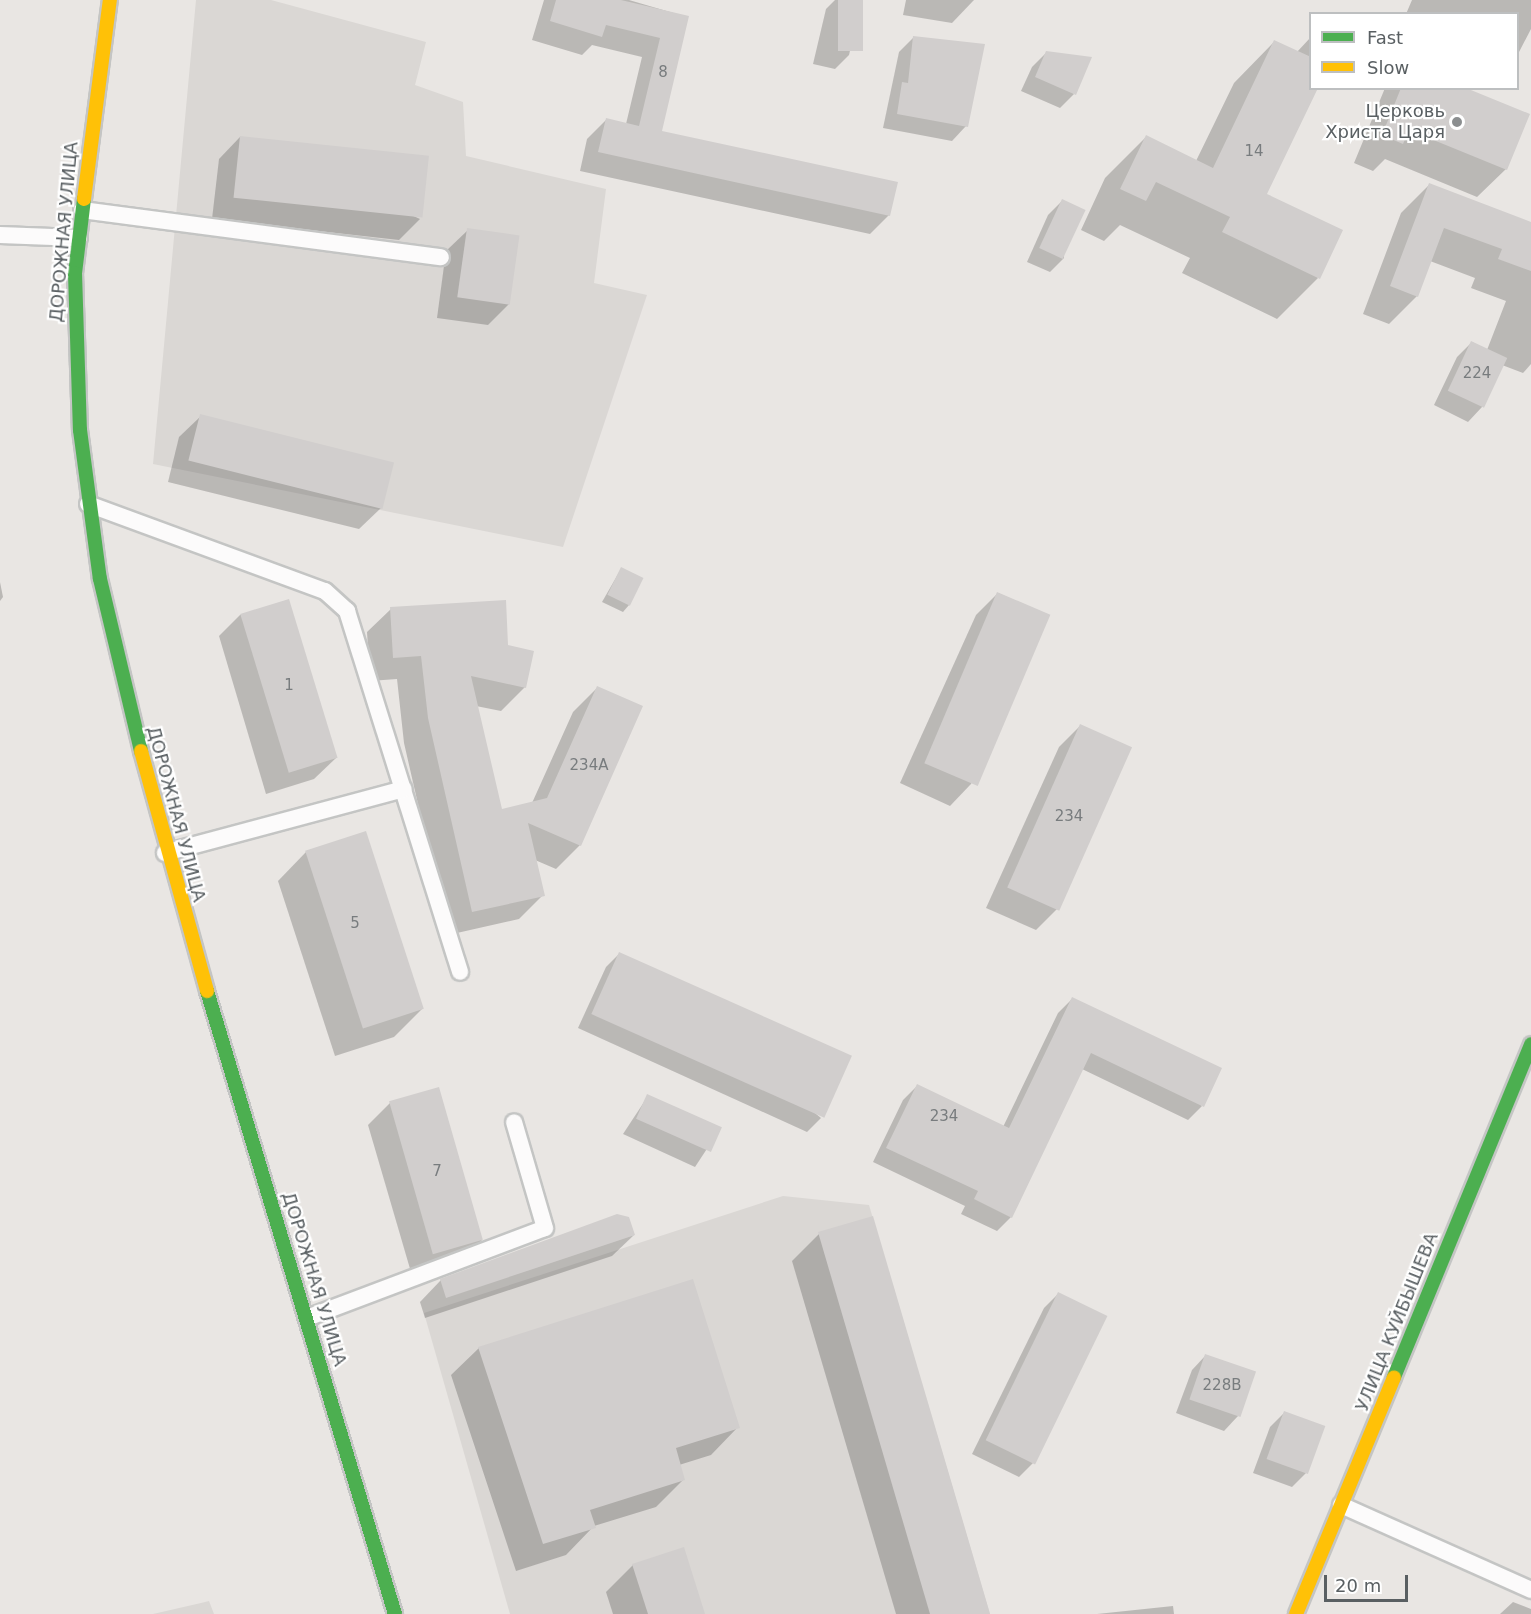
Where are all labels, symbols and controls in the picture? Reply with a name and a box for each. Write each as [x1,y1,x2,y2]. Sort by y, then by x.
legend [1309,12,1519,90]
text: Fast [1367,27,1403,48]
text: Slow [1367,57,1409,78]
house number: 8 [658,64,668,82]
place label: Церковь Христа Царя [1325,101,1445,144]
marker: Церковь Христа Царя [1450,115,1464,129]
street label: ДОРОЖНАЯ УЛИЦА [45,141,83,323]
house number: 14 [1244,143,1264,161]
house number: 224 [1463,365,1491,383]
house number: 1 [284,677,294,695]
street label: ДОРОЖНАЯ УЛИЦА [142,724,210,904]
house number: 234А [570,757,608,775]
house number: 234 [1055,808,1083,826]
house number: 5 [350,915,360,933]
house number: 234 [930,1108,958,1126]
house number: 7 [432,1163,442,1181]
street label: ДОРОЖНАЯ УЛИЦА [277,1189,351,1369]
street label: УЛИЦА КУЙБЫШЕВА [1351,1230,1443,1414]
house number: 228В [1203,1377,1241,1395]
scale bar [1327,1563,1411,1601]
text: 20 m [1335,1575,1381,1596]

